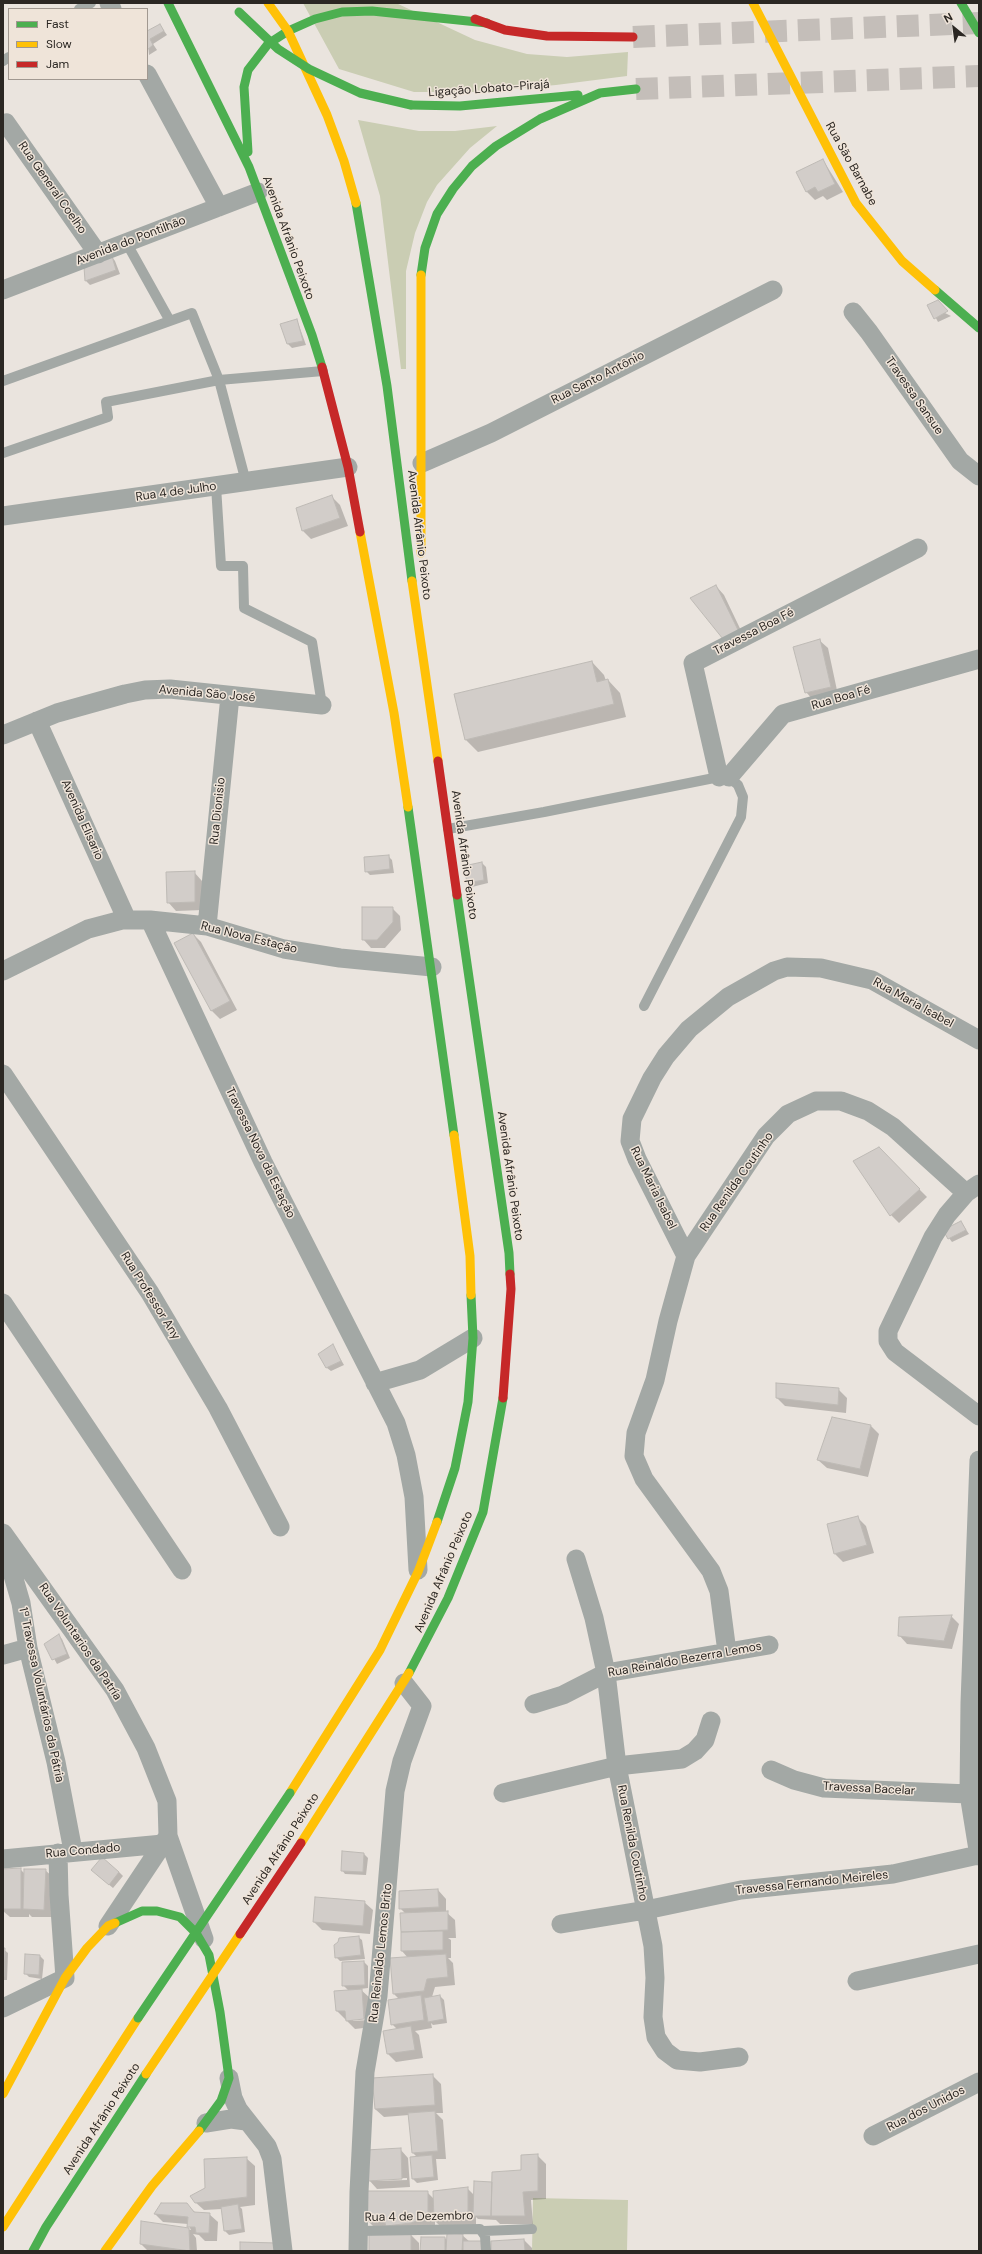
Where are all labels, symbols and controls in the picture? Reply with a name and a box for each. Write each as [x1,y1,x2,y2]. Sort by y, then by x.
legend [8,8,148,80]
north arrow [934,8,974,48]
text: N [941,9,955,26]
text: Fast [46,16,69,32]
text: Slow [46,36,72,52]
text: Jam [46,56,69,72]
street label: Ligação Lobato-Pirajá [428,78,550,100]
street label: Rua São Barnabe [822,120,880,208]
street label: Rua General Coelho [15,139,89,237]
street label: Avenida Afrânio Peixoto [259,174,317,302]
street label: Avenida do Pontilhão [74,213,188,269]
street label: Rua Santo Antônio [549,348,647,408]
street label: Travessa Sansue [882,354,946,438]
street label: Avenida Afrânio Peixoto [404,469,434,601]
street label: Rua 4 de Julho [135,479,217,505]
street label: Travessa Boa Fé [711,606,797,658]
street label: Avenida São José [158,683,256,705]
street label: Rua Boa Fé [810,683,872,713]
street label: Rua Dionisio [207,777,229,845]
street label: Avenida Elisario [58,778,106,862]
street label: Avenida Afrânio Peixoto [448,789,480,921]
street label: Rua Nova Estação [199,919,299,957]
street label: Rua Maria Isabel [870,975,956,1031]
street label: Travessa Nova da Estação [222,1085,298,1221]
street label: Avenida Afrânio Peixoto [494,1110,526,1242]
street label: Rua Renilda Coutinho [697,1130,777,1234]
street label: Rua Maria Isabel [627,1145,679,1231]
street label: Rua Professor Any [117,1249,183,1343]
street label: Avenida Afrânio Peixoto [412,1509,476,1635]
street label: Rua Voluntarios da Patría [35,1581,125,1703]
street label: 1ª Travessa Voluntários da Pátria [15,1606,67,1784]
street label: Rua Reinaldo Bezerra Lemos [607,1639,763,1681]
street label: Travessa Bacelar [822,1779,916,1799]
street label: Rua Renilda Coutinho [614,1784,650,1902]
street label: Avenida Afrânio Peixoto [239,1790,323,1908]
street label: Rua Condado [45,1841,121,1861]
street label: Travessa Fernando Meireles [735,1868,889,1898]
street label: Rua Reinaldo Lemos Brito [367,1883,395,2023]
street label: Avenida Afrânio Peixoto [60,2060,144,2178]
street label: Rua dos Unidos [884,2083,968,2135]
street label: Rua 4 de Dezembro [365,2209,473,2225]

